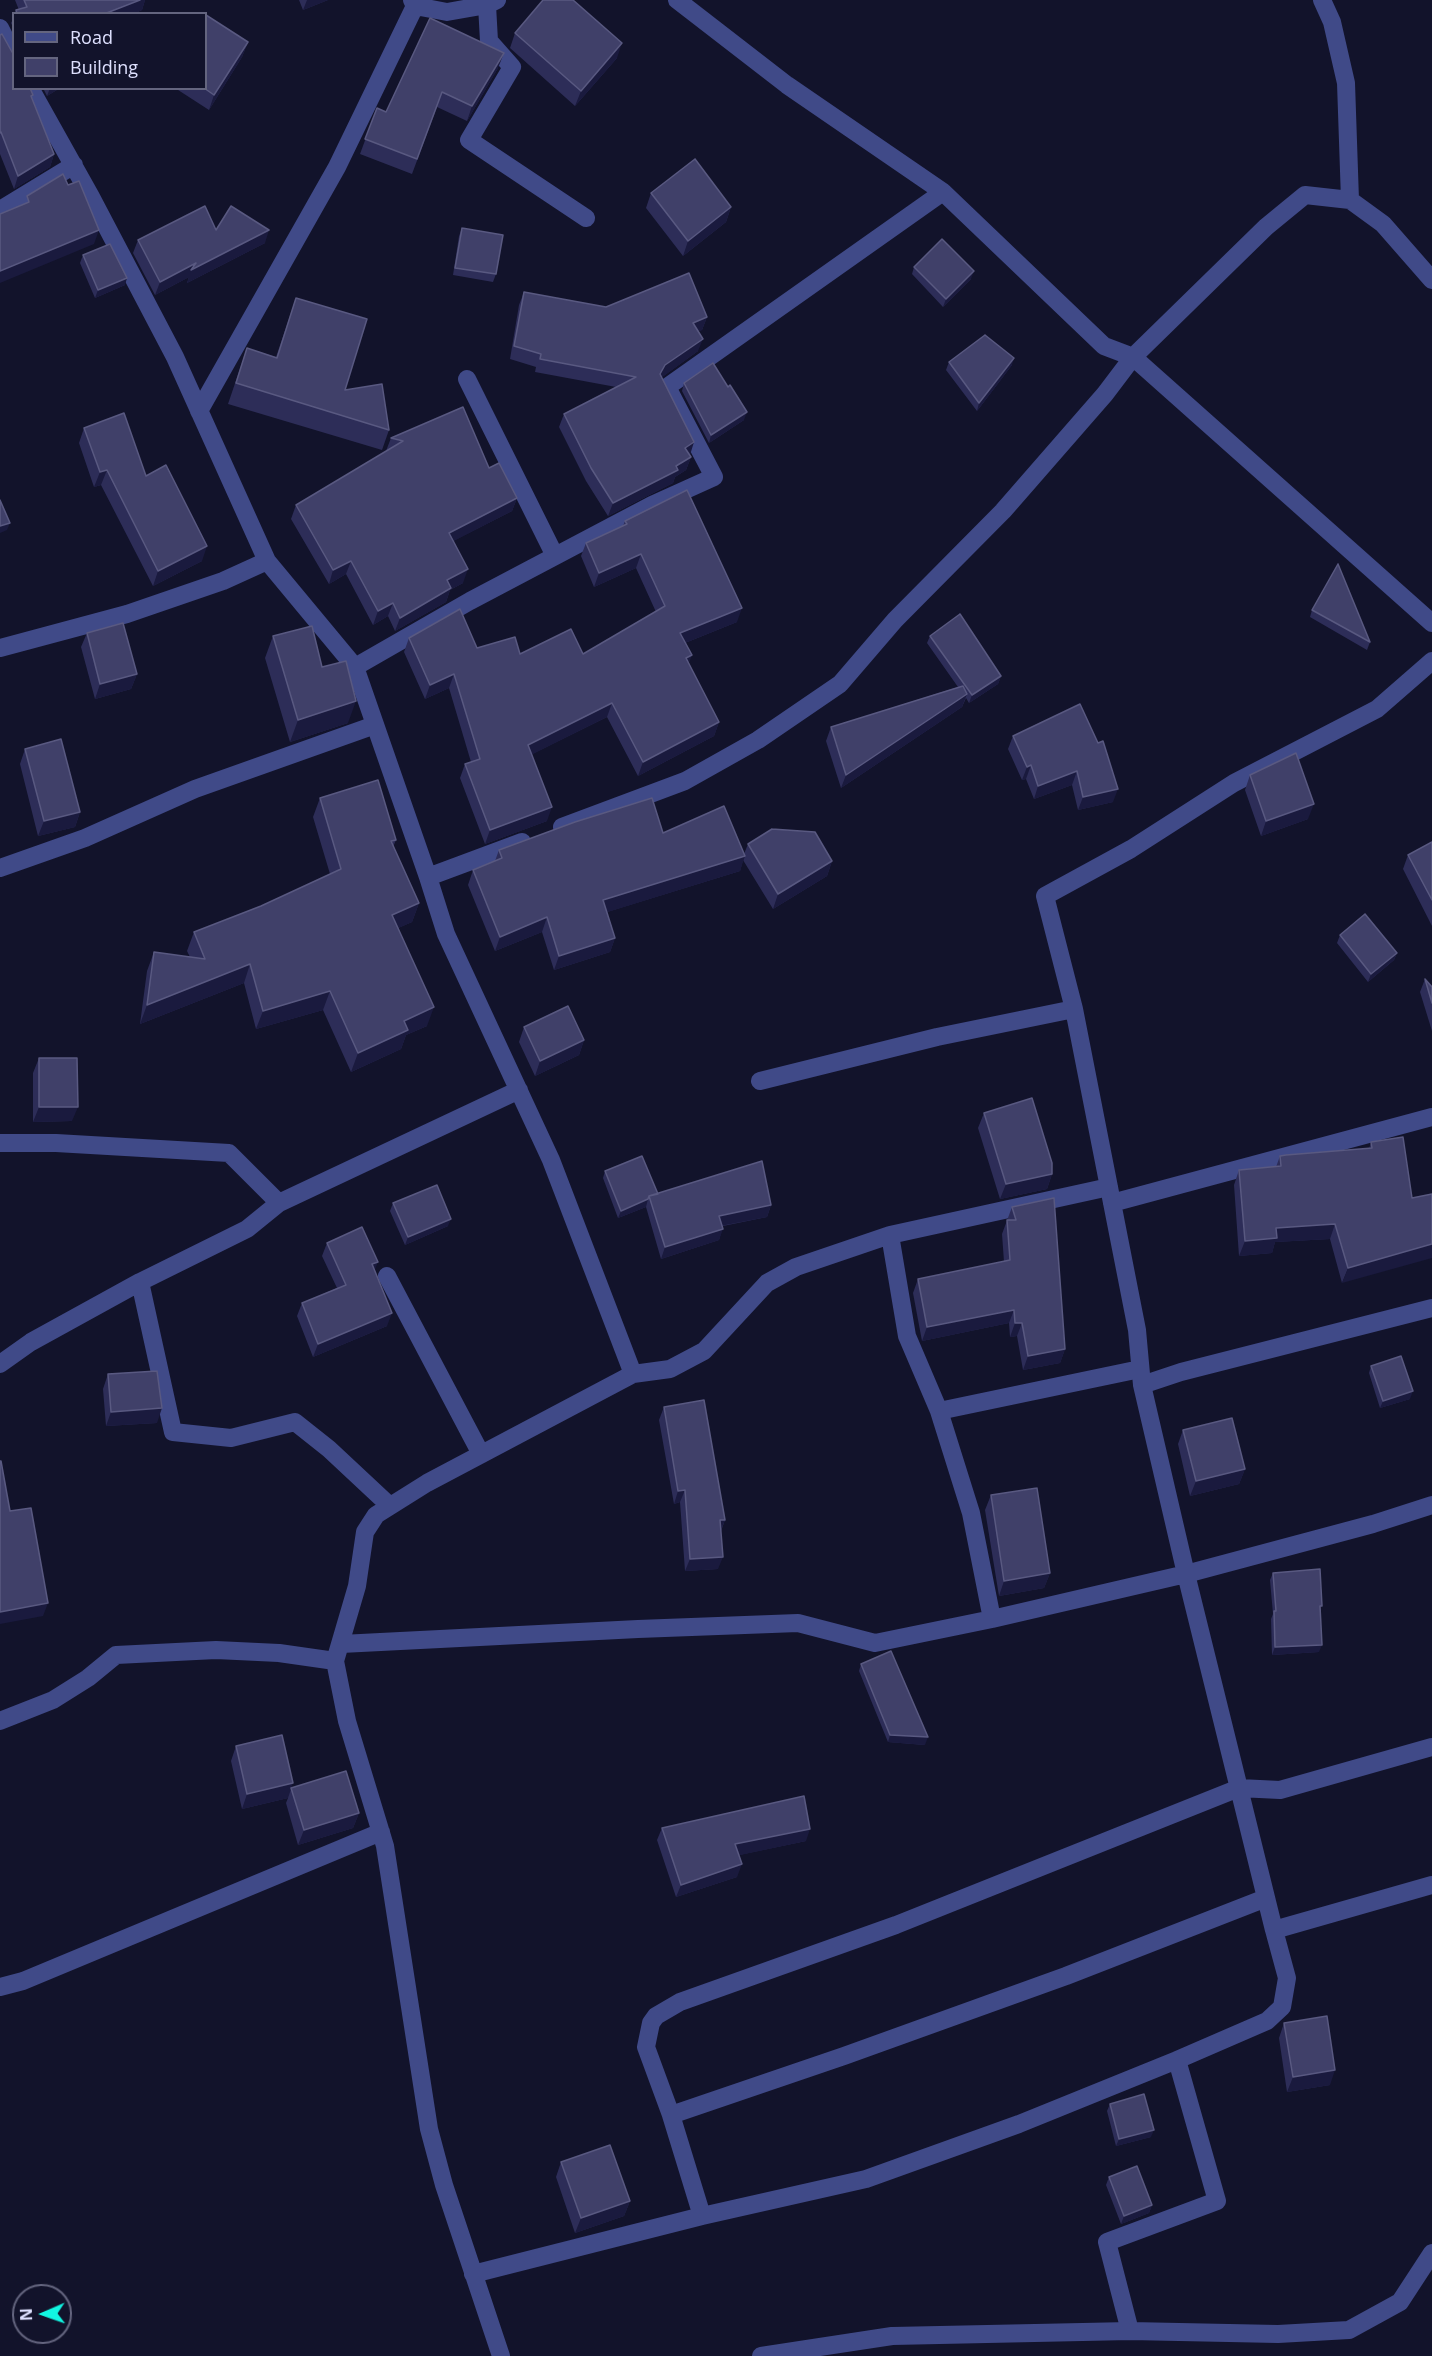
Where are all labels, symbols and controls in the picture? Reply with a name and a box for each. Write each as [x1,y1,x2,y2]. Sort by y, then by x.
legend [12,12,207,90]
text: Road [70,25,113,49]
text: Building [70,55,138,79]
north arrow [12,2284,72,2344]
text: N [15,2308,37,2321]

